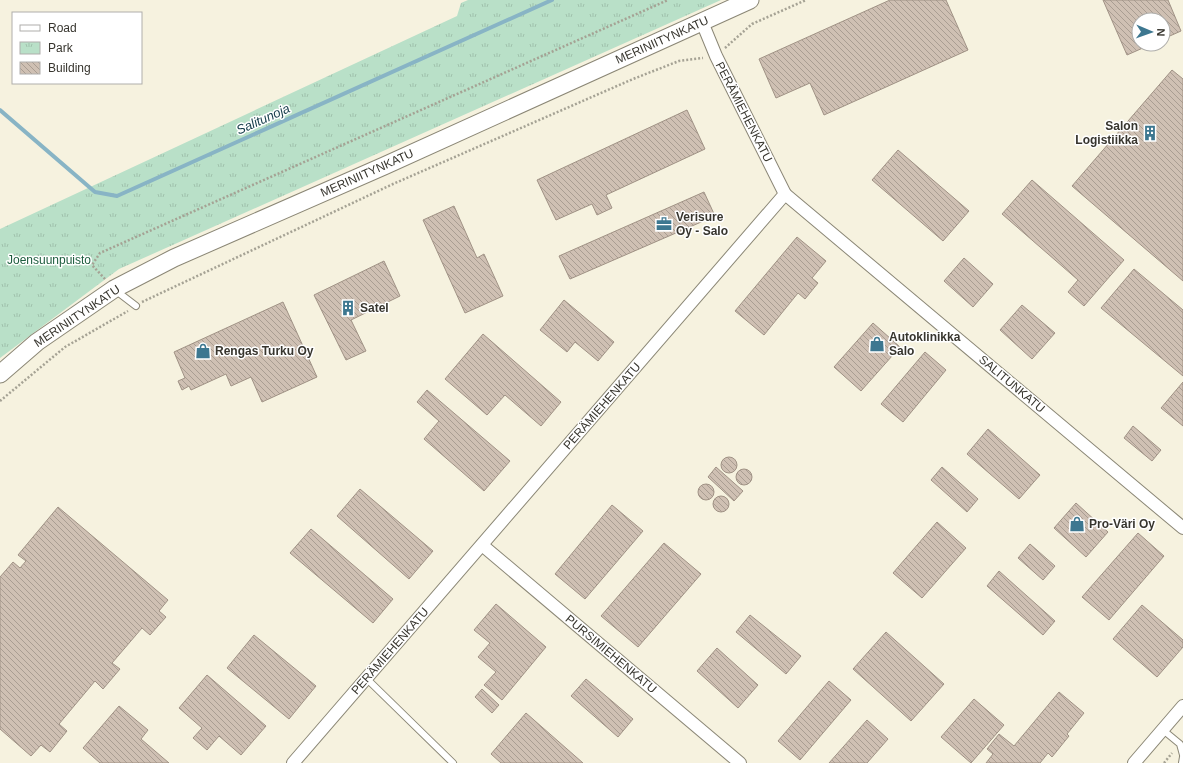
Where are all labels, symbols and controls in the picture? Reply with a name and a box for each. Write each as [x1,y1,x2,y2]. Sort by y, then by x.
legend [12,12,142,84]
north arrow [1131,12,1171,52]
street label: MERINIITYNKATU [613,13,711,67]
text: Road [48,21,77,35]
text: N [1155,28,1167,37]
text: Park [48,41,74,55]
street label: PERÄMIEHENKATU [713,60,775,164]
text: Building [48,61,91,75]
water label: Salitunoja [234,101,292,137]
place label: Salon Logistiikka [1075,119,1138,147]
building icon: Salon Logistiikka [1141,124,1159,142]
street label: MERINIITYNKATU [318,146,416,200]
place label: Verisure Oy - Salo [676,210,728,238]
office icon: Verisure Oy - Salo [655,215,673,233]
park label: Joensuunpuisto [7,253,91,267]
street label: MERINIITYNKATU [31,282,123,350]
building icon: Satel [339,299,357,317]
place label: Satel [360,301,389,315]
place label: Autoklinikka Salo [889,330,961,358]
shop icon: Autoklinikka Salo [868,335,886,353]
shop icon: Rengas Turku Oy [194,342,212,360]
place label: Rengas Turku Oy [215,344,314,358]
street label: SALITUNKATU [976,352,1048,416]
street label: PERÄMIEHENKATU [560,360,644,452]
shop icon: Pro-Väri Oy [1068,515,1086,533]
place label: Pro-Väri Oy [1089,517,1155,531]
street label: PERÄMIEHENKATU [348,605,432,697]
street label: PURSIMIEHENKATU [563,612,659,696]

